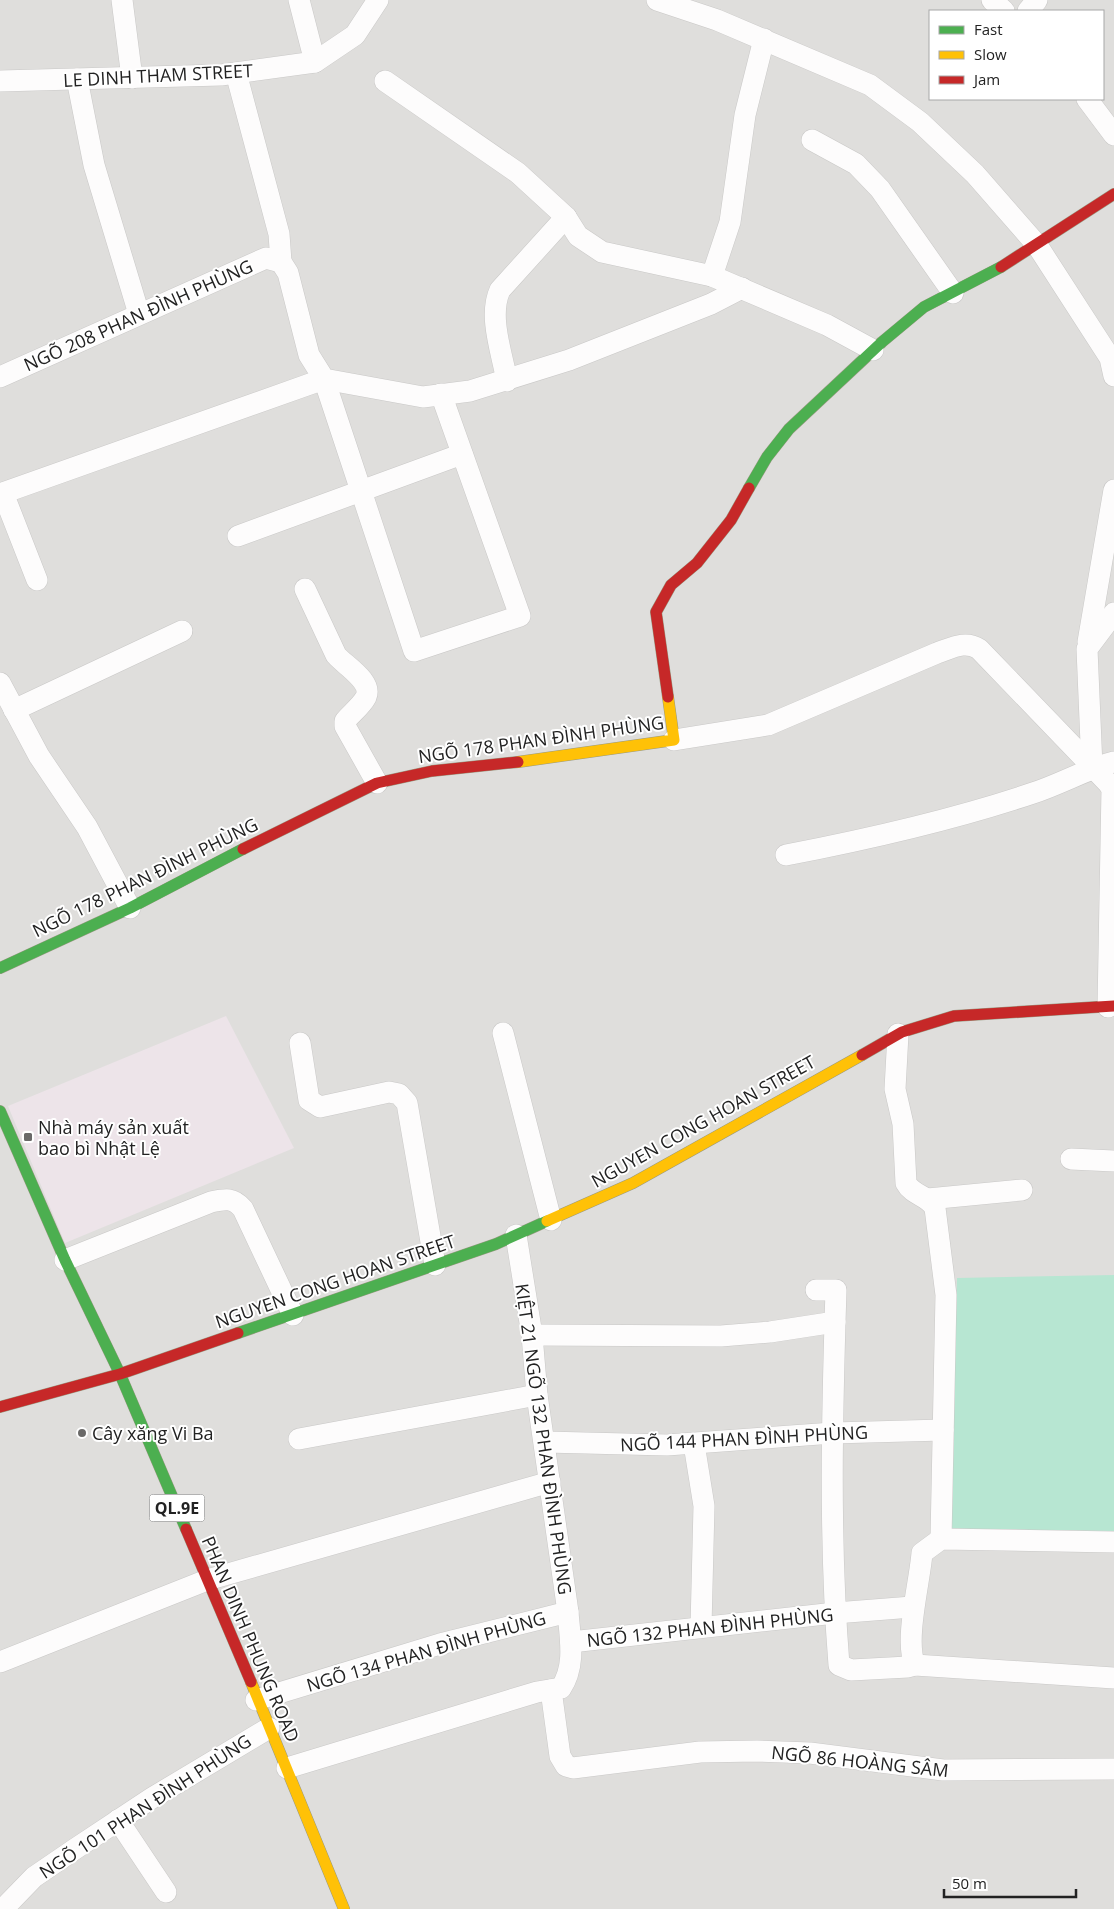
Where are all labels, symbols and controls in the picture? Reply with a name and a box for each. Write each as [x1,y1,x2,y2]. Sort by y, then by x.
legend [929,10,1104,100]
text: Fast [974,19,1003,39]
text: Slow [974,44,1007,64]
street label: LE DINH THAM STREET [63,58,254,92]
text: Jam [972,69,1000,89]
street label: NGÕ 208 PHAN ĐÌNH PHÙNG [20,254,256,376]
street label: NGÕ 178 PHAN ĐÌNH PHÙNG [417,710,665,768]
street label: NGÕ 178 PHAN ĐÌNH PHÙNG [28,812,262,942]
street label: NGUYEN CONG HOAN STREET [587,1049,819,1193]
place label: Nhà máy sản xuất bao bì Nhật Lệ [38,1115,189,1160]
marker: Nhà máy sản xuất bao bì Nhật Lệ [22,1131,34,1143]
street label: NGUYEN CONG HOAN STREET [212,1229,458,1333]
street label: KIỆT 21 NGÕ 132 PHAN ĐÌNH PHÙNG [510,1282,578,1596]
street label: NGÕ 144 PHAN ĐÌNH PHÙNG [620,1420,868,1456]
place label: Cây xăng Vi Ba [92,1421,214,1445]
marker: Cây xăng Vi Ba [76,1427,88,1439]
road number: QL.9E [150,1495,204,1522]
street label: PHAN DINH PHUNG ROAD [197,1532,305,1746]
street label: NGÕ 132 PHAN ĐÌNH PHÙNG [585,1602,835,1652]
street label: NGÕ 134 PHAN ĐÌNH PHÙNG [303,1605,549,1697]
street label: NGÕ 101 PHAN ĐÌNH PHÙNG [34,1728,256,1884]
street label: NGÕ 86 HOÀNG SÂM [770,1740,950,1782]
scale bar [944,1866,1076,1898]
text: 50 m [952,1873,987,1893]

